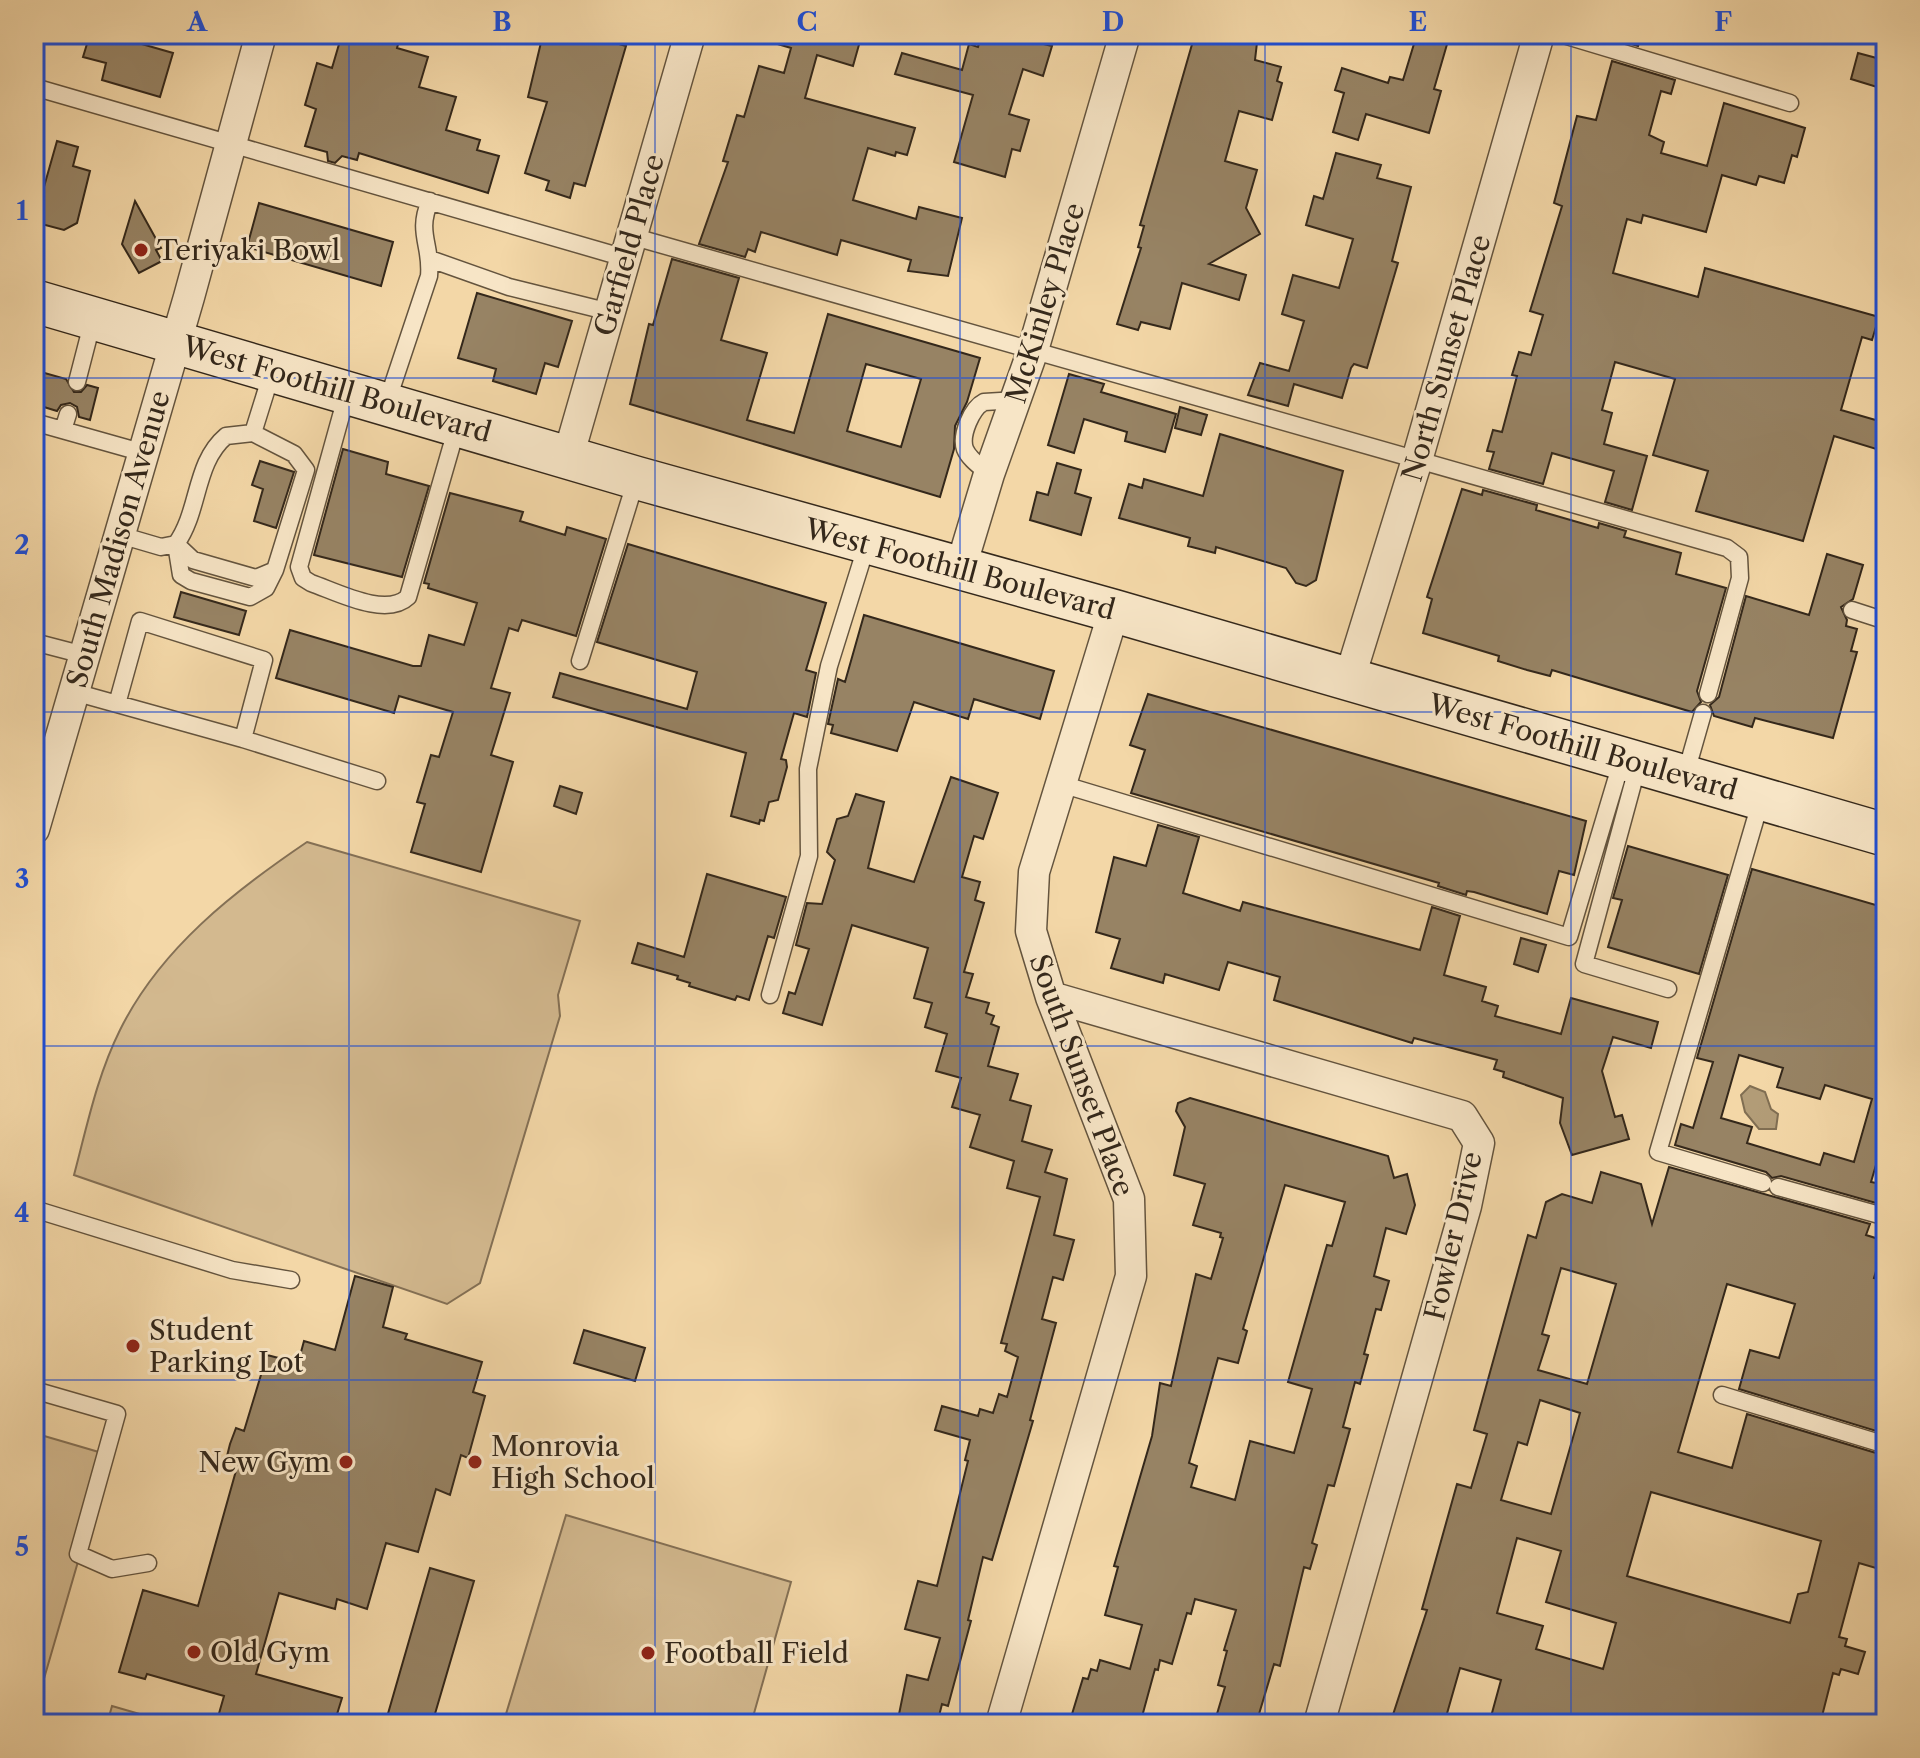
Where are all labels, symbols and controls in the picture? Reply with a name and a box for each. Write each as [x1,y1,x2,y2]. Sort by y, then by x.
text: A [186,6,208,38]
text: B [492,6,512,38]
text: C [797,6,817,38]
text: D [1102,6,1124,38]
text: E [1409,6,1427,38]
text: F [1714,6,1732,38]
street label: Garfield Place [587,150,671,340]
text: 1 [16,195,28,227]
street label: McKinley Place [998,199,1092,407]
street label: North Sunset Place [1395,231,1497,485]
place label: Teriyaki Bowl [157,233,340,267]
marker: Teriyaki Bowl [132,241,150,259]
street label: West Foothill Boulevard [178,328,495,449]
street label: South Madison Avenue [59,387,177,691]
street label: West Foothill Boulevard [800,511,1119,627]
text: 2 [14,529,30,561]
street label: West Foothill Boulevard [1424,686,1741,807]
text: 3 [15,863,29,895]
street label: South Sunset Place [1022,949,1142,1201]
street label: Fowler Drive [1417,1148,1489,1324]
text: 4 [14,1197,30,1229]
place label: Student Parking Lot [149,1313,304,1379]
marker: Student Parking Lot [124,1337,142,1355]
place label: Monrovia High School [491,1429,655,1495]
place label: New Gym [198,1445,330,1479]
marker: New Gym [337,1453,355,1471]
marker: Monrovia High School [466,1453,484,1471]
text: 5 [15,1531,29,1563]
place label: Old Gym [210,1635,330,1669]
place label: Football Field [664,1636,849,1670]
marker: Old Gym [185,1643,203,1661]
marker: Football Field [639,1644,657,1662]

